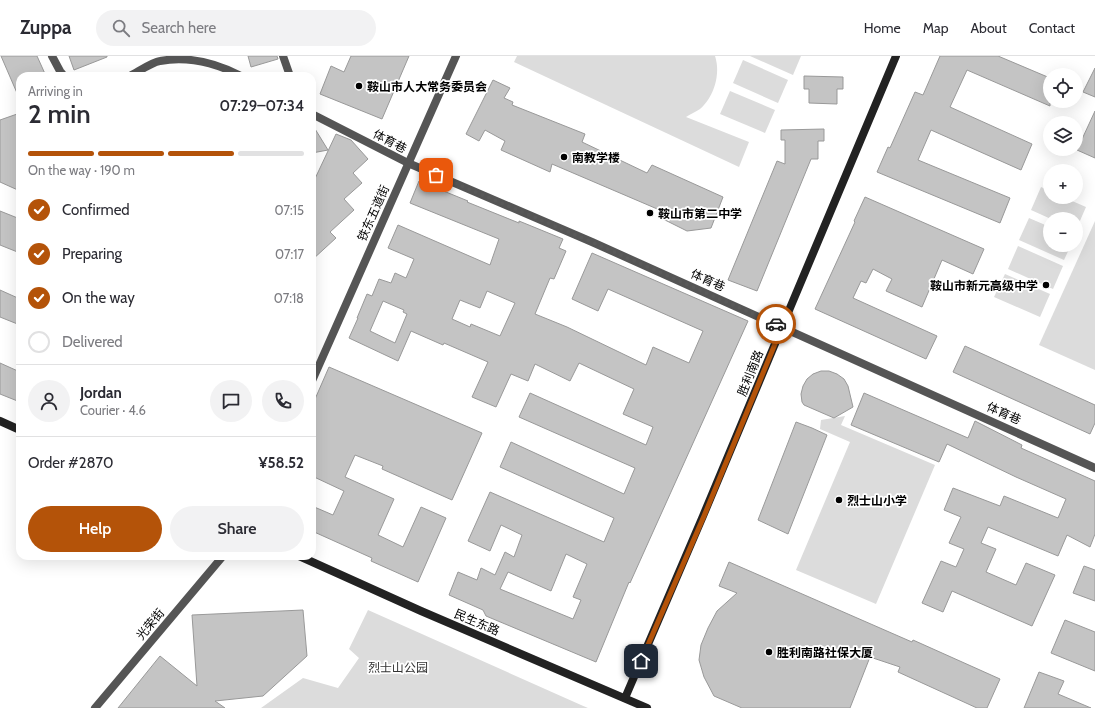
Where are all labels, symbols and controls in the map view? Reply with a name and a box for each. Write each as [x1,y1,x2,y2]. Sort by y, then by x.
search box [96,10,376,46]
text: Zuppa [20,16,72,39]
icon: search [110,17,132,39]
text: Search here [142,19,216,37]
text: Home [864,19,901,37]
text: Map [923,19,948,37]
text: About [970,19,1007,37]
text: Contact [1029,19,1075,37]
map controls [1043,68,1083,252]
button: locate [1043,68,1083,108]
place label: 鞍山市人大常务委员会 [367,79,487,94]
marker: 鞍山市人大常务委员会 [354,81,364,91]
text: Arriving in [28,83,83,99]
text: 07:29–07:34 [220,97,304,115]
text: 2 min [28,98,91,130]
button: layers [1043,116,1083,156]
street label: 体育巷 [371,126,409,156]
place label: 南教学楼 [572,150,620,165]
marker: 南教学楼 [559,152,569,162]
pin [419,158,453,192]
text: On the way · 190 m [28,162,135,178]
icon: bag [425,164,447,186]
button: + [1043,164,1083,204]
street label: 铁东五道街 [354,183,392,243]
icon: check [28,199,50,221]
text: Confirmed [62,201,130,219]
text: 07:15 [275,202,304,218]
place label: 鞍山市第二中学 [658,206,742,221]
marker: 鞍山市第二中学 [645,208,655,218]
button: − [1043,212,1083,252]
icon: check [28,243,50,265]
text: Preparing [62,245,122,263]
text: 07:17 [275,246,304,262]
street label: 体育巷 [688,266,728,294]
place label: 鞍山市新元高级中学 [930,278,1038,293]
marker: 鞍山市新元高级中学 [1041,280,1051,290]
icon: check [28,287,50,309]
text: On the way [62,289,135,307]
text: 07:18 [274,290,304,306]
courier [756,304,796,344]
icon: car [765,313,787,335]
text: Delivered [62,333,123,351]
street label: 胜利南路 [734,348,766,398]
button: person [28,380,70,422]
button: chat [210,380,252,422]
button: phone [262,380,304,422]
text: Jordan [80,384,122,402]
street label: 体育巷 [984,399,1024,427]
text: Courier · 4.6 [80,402,146,418]
text: Order #2870 [28,454,114,472]
text: ¥58.52 [259,454,304,472]
place label: 烈士山小学 [847,493,907,508]
marker: 烈士山小学 [834,495,844,505]
button: Help [28,506,162,552]
button: Share [170,506,304,552]
street label: 光荣街 [133,605,167,643]
street label: 民生东路 [452,606,502,638]
pin [624,644,658,678]
place label: 胜利南路社保大厦 [777,645,873,660]
marker: 胜利南路社保大厦 [764,647,774,657]
icon: home [630,650,652,672]
park label: 烈士山公园 [368,660,428,675]

